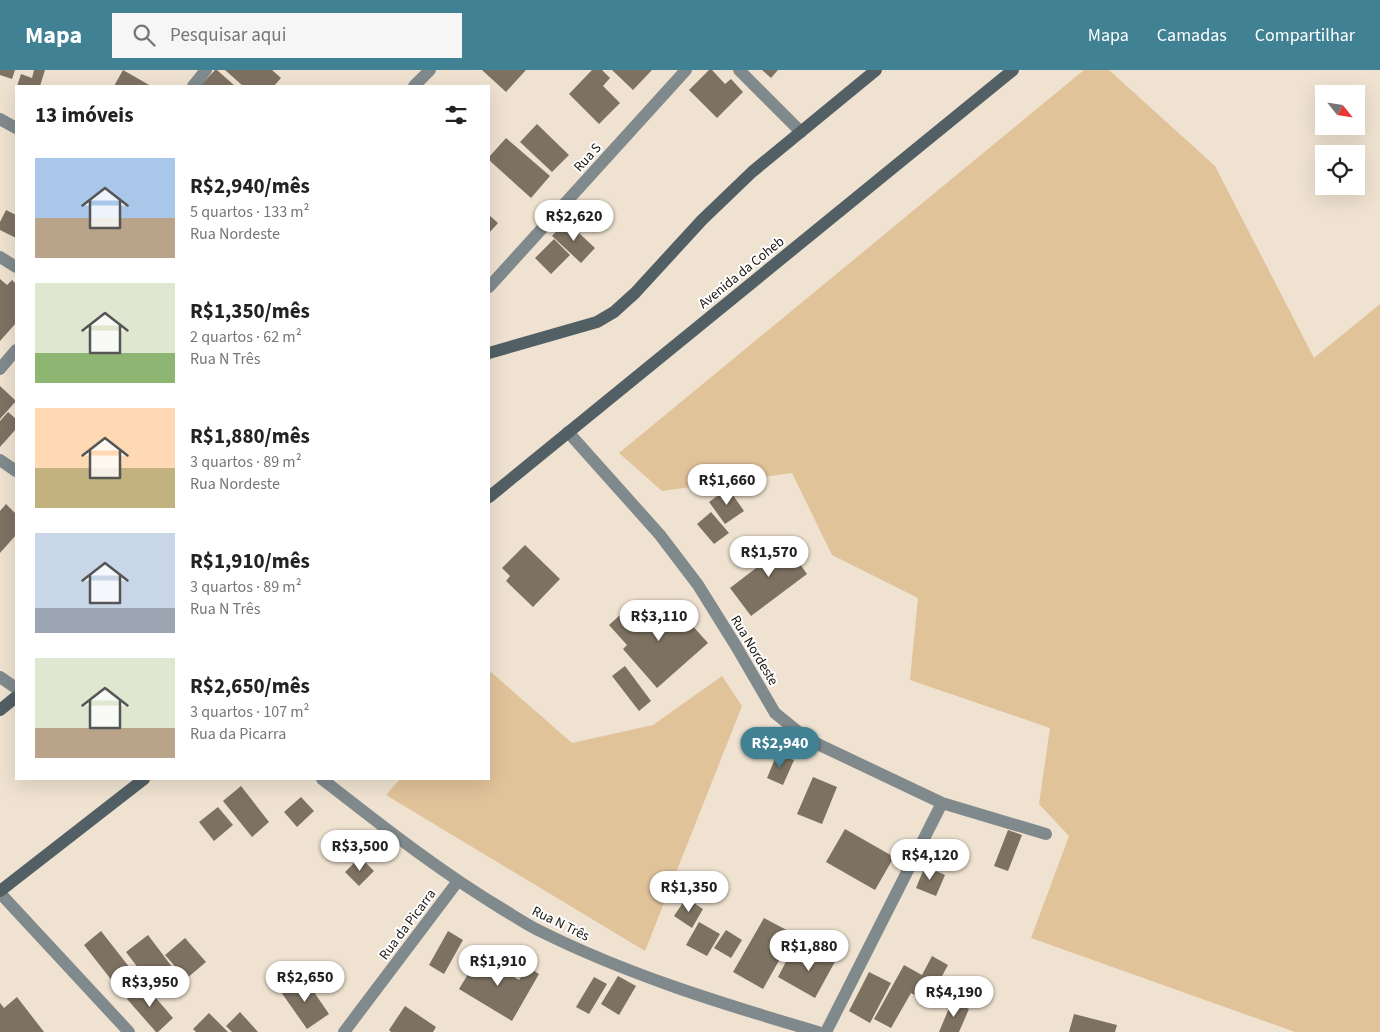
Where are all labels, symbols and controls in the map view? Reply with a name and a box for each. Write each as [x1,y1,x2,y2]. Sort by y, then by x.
search box [112,13,462,58]
text: Mapa [25,18,82,53]
icon: search [130,21,158,49]
text: Pesquisar aqui [170,22,286,49]
text: Mapa [1088,23,1129,48]
text: Camadas [1157,23,1227,48]
text: Compartilhar [1255,23,1355,48]
north arrow [1315,85,1365,135]
map controls [1315,85,1365,195]
text: 13 imóveis [35,100,133,130]
icon: filters [442,101,470,129]
street label: Rua S [569,139,606,177]
button: locate [1315,145,1365,195]
text: R$2,940/mês [190,171,310,201]
icon: home [75,178,135,238]
pin: R$2,620 [528,200,620,242]
text: 5 quartos · 133 m² [190,201,309,223]
text: R$2,620 [546,205,602,227]
text: Rua Nordeste [190,223,280,245]
street label: Avenida da Coheb [694,232,789,314]
text: R$1,350/mês [190,296,310,326]
icon: home [75,303,135,363]
text: 2 quartos · 62 m² [190,326,302,348]
text: Rua N Três [190,348,261,370]
text: R$1,880/mês [190,421,310,451]
icon: home [75,428,135,488]
text: 3 quartos · 89 m² [190,451,302,473]
pin: R$1,660 [681,464,773,506]
text: R$1,660 [699,469,755,491]
text: Rua Nordeste [190,473,280,495]
pin: R$1,570 [723,536,815,578]
text: R$1,570 [741,541,797,563]
text: R$1,910/mês [190,546,310,576]
icon: home [75,553,135,613]
text: 3 quartos · 89 m² [190,576,302,598]
text: Rua N Três [190,598,261,620]
pin: R$3,110 [613,600,705,642]
text: R$3,110 [631,605,687,627]
street label: Rua Nordeste [725,612,783,689]
text: R$2,650/mês [190,671,310,701]
icon: home [75,678,135,738]
text: 3 quartos · 107 m² [190,701,309,723]
text: Rua da Picarra [190,723,286,745]
pin: R$2,940 [734,726,826,769]
text: R$2,940 [752,732,808,754]
pin: R$3,500 [314,830,406,872]
text: R$3,500 [332,835,388,857]
pin: R$4,120 [884,838,976,881]
text: R$4,120 [902,844,958,866]
pin: R$1,350 [643,870,735,913]
text: R$1,350 [661,876,717,898]
street label: Rua da Picarra [374,885,441,964]
street label: Rua N Três [528,901,593,946]
pin: R$1,880 [763,930,855,972]
text: R$1,880 [781,935,837,957]
pin: R$1,910 [452,944,544,987]
text: R$1,910 [470,950,526,972]
pin: R$2,650 [259,960,351,1003]
pin: R$3,950 [104,966,196,1008]
text: R$2,650 [277,966,333,988]
text: R$3,950 [122,971,178,993]
pin: R$4,190 [908,976,1000,1018]
text: R$4,190 [926,981,982,1003]

